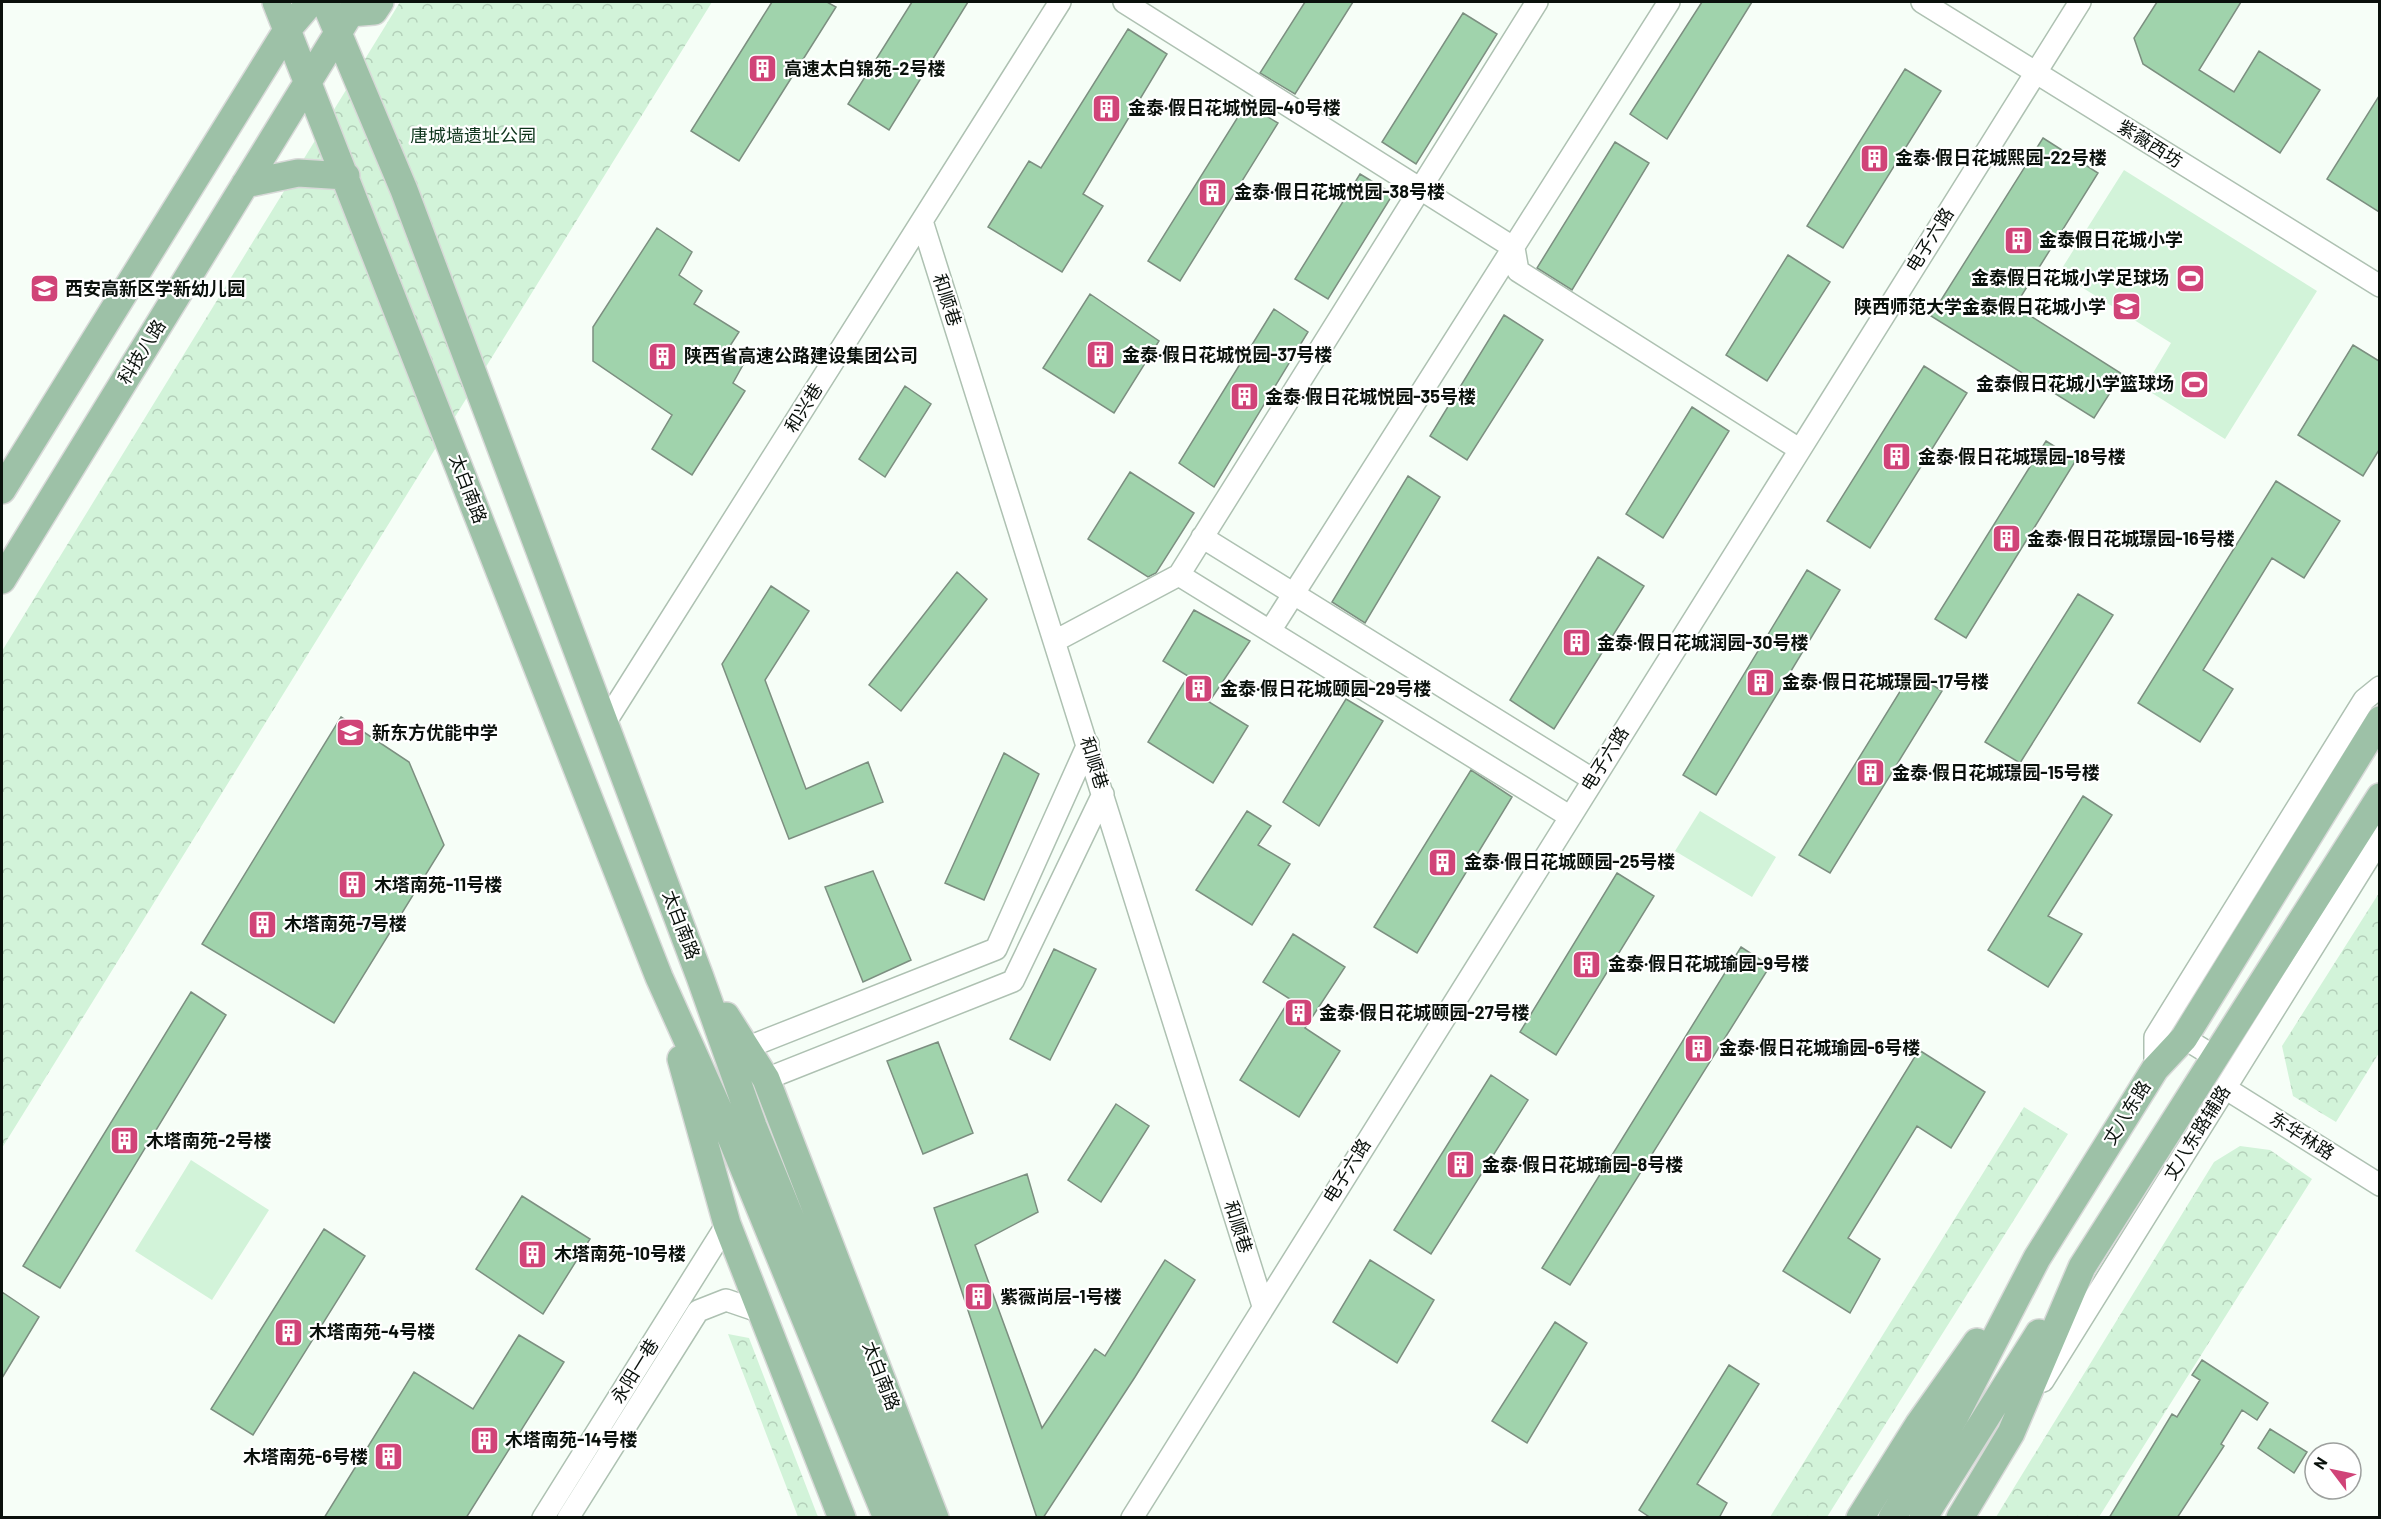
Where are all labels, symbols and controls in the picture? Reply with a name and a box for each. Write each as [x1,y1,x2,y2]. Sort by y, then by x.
building icon: 高速太白锦苑-2号楼 [747,53,779,85]
place label: 高速太白锦苑-2号楼 [784,57,945,79]
building icon: 金泰·假日花城悦园-40号楼 [1091,92,1123,124]
place label: 金泰·假日花城悦园-40号楼 [1128,96,1341,118]
street label: 紫薇西坊 [2114,115,2187,172]
park label: 唐城墙遗址公园 [410,124,536,146]
building icon: 金泰·假日花城熙园-22号楼 [1858,142,1890,174]
place label: 金泰·假日花城熙园-22号楼 [1895,146,2107,168]
building icon: 金泰·假日花城悦园-38号楼 [1197,176,1229,208]
place label: 金泰·假日花城悦园-38号楼 [1234,180,1445,202]
street label: 电子六路 [1901,203,1958,276]
building icon: 金泰假日花城小学 [2002,224,2034,256]
place label: 金泰假日花城小学 [2039,228,2183,250]
sports icon: 金泰假日花城小学足球场 [2174,262,2206,294]
place label: 金泰假日花城小学足球场 [1971,266,2169,288]
street label: 和顺巷 [929,271,967,329]
school or university icon: 西安高新区学新幼儿园 [28,273,60,305]
place label: 西安高新区学新幼儿园 [65,277,245,299]
school or university icon: 陕西师范大学金泰假日花城小学 [2111,291,2143,323]
place label: 陕西师范大学金泰假日花城小学 [1854,295,2106,317]
street label: 科技八路 [113,315,170,388]
building icon: 金泰·假日花城悦园-37号楼 [1085,339,1117,371]
building icon: 陕西省高速公路建设集团公司 [647,340,679,372]
place label: 金泰·假日花城悦园-37号楼 [1122,343,1332,365]
place label: 陕西省高速公路建设集团公司 [684,344,918,366]
sports icon: 金泰假日花城小学篮球场 [2179,368,2211,400]
place label: 金泰假日花城小学篮球场 [1976,372,2174,394]
street label: 和兴巷 [780,379,827,436]
building icon: 金泰·假日花城悦园-35号楼 [1228,381,1260,413]
place label: 金泰·假日花城悦园-35号楼 [1265,385,1476,407]
building icon: 金泰·假日花城璟园-18号楼 [1881,441,1913,473]
place label: 金泰·假日花城璟园-18号楼 [1918,445,2126,467]
street label: 太白南路 [446,451,492,526]
building icon: 金泰·假日花城璟园-16号楼 [1990,523,2022,555]
place label: 金泰·假日花城璟园-16号楼 [2027,527,2235,549]
building icon: 金泰·假日花城润园-30号楼 [1560,627,1592,659]
place label: 金泰·假日花城润园-30号楼 [1597,631,1809,653]
building icon: 金泰·假日花城璟园-17号楼 [1745,666,1777,698]
place label: 金泰·假日花城璟园-17号楼 [1782,670,1989,692]
building icon: 金泰·假日花城颐园-29号楼 [1183,673,1215,705]
place label: 金泰·假日花城颐园-29号楼 [1220,677,1431,699]
school or university icon: 新东方优能中学 [335,717,367,749]
place label: 新东方优能中学 [372,721,498,743]
street label: 电子六路 [1576,722,1633,795]
street label: 和顺巷 [1077,734,1113,792]
building icon: 金泰·假日花城璟园-15号楼 [1855,757,1887,789]
place label: 金泰·假日花城璟园-15号楼 [1892,761,2100,783]
building icon: 金泰·假日花城颐园-25号楼 [1427,846,1459,878]
place label: 金泰·假日花城颐园-25号楼 [1464,850,1675,872]
building icon: 木塔南苑-11号楼 [337,869,369,901]
place label: 木塔南苑-11号楼 [374,873,502,895]
street label: 太白南路 [659,887,705,962]
building icon: 木塔南苑-7号楼 [247,908,279,940]
place label: 木塔南苑-7号楼 [284,912,407,934]
building icon: 金泰·假日花城瑜园-9号楼 [1571,948,1603,980]
place label: 金泰·假日花城瑜园-9号楼 [1608,952,1809,974]
building icon: 金泰·假日花城颐园-27号楼 [1282,997,1314,1029]
place label: 金泰·假日花城颐园-27号楼 [1319,1001,1530,1023]
building icon: 金泰·假日花城瑜园-6号楼 [1682,1032,1714,1064]
place label: 金泰·假日花城瑜园-6号楼 [1719,1036,1920,1058]
street label: 丈八东路 [2098,1076,2155,1149]
street label: 丈八东路辅路 [2158,1081,2234,1184]
street label: 东华林路 [2266,1107,2339,1164]
building icon: 木塔南苑-2号楼 [109,1125,141,1157]
place label: 木塔南苑-2号楼 [146,1129,271,1151]
street label: 电子六路 [1318,1134,1375,1207]
building icon: 金泰·假日花城瑜园-8号楼 [1445,1149,1477,1181]
place label: 金泰·假日花城瑜园-8号楼 [1482,1153,1683,1175]
street label: 和顺巷 [1221,1198,1257,1256]
building icon: 木塔南苑-10号楼 [517,1238,549,1270]
place label: 木塔南苑-10号楼 [554,1242,686,1264]
building icon: 紫薇尚层-1号楼 [963,1281,995,1313]
place label: 紫薇尚层-1号楼 [1000,1285,1122,1307]
building icon: 木塔南苑-4号楼 [272,1316,304,1348]
place label: 木塔南苑-4号楼 [309,1320,435,1342]
street label: 永阳一巷 [606,1334,663,1407]
street label: 太白南路 [859,1338,905,1413]
building icon: 木塔南苑-14号楼 [468,1424,500,1456]
place label: 木塔南苑-14号楼 [505,1428,638,1450]
building icon: 木塔南苑-6号楼 [373,1441,405,1473]
north arrow [2303,1441,2363,1501]
place label: 木塔南苑-6号楼 [243,1445,368,1467]
text: N [2309,1453,2331,1472]

